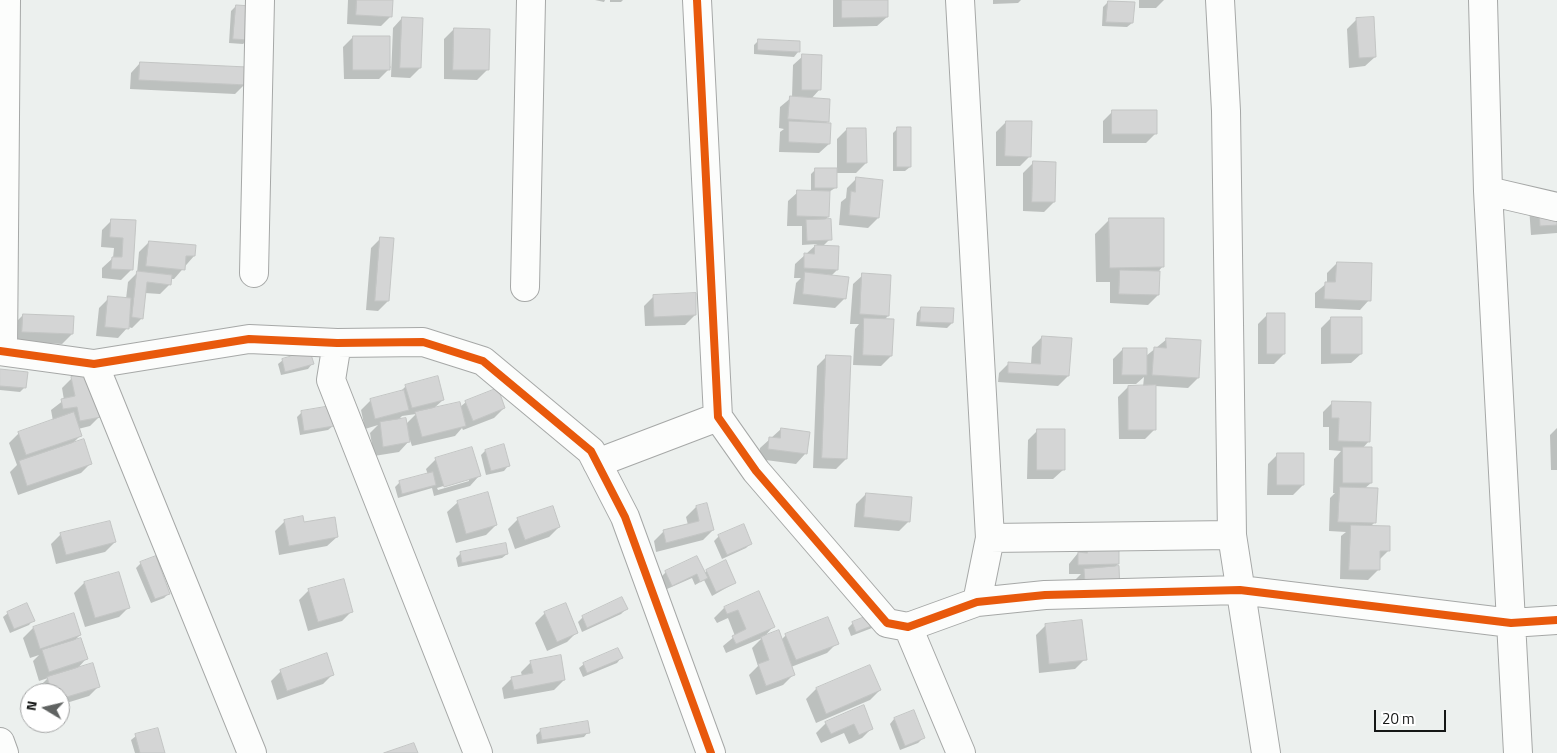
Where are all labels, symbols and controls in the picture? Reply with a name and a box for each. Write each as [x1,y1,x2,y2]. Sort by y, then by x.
north arrow [20,683,70,733]
text: N [20,699,42,712]
scale bar [1377,700,1450,732]
text: 20 m [1382,707,1415,730]

